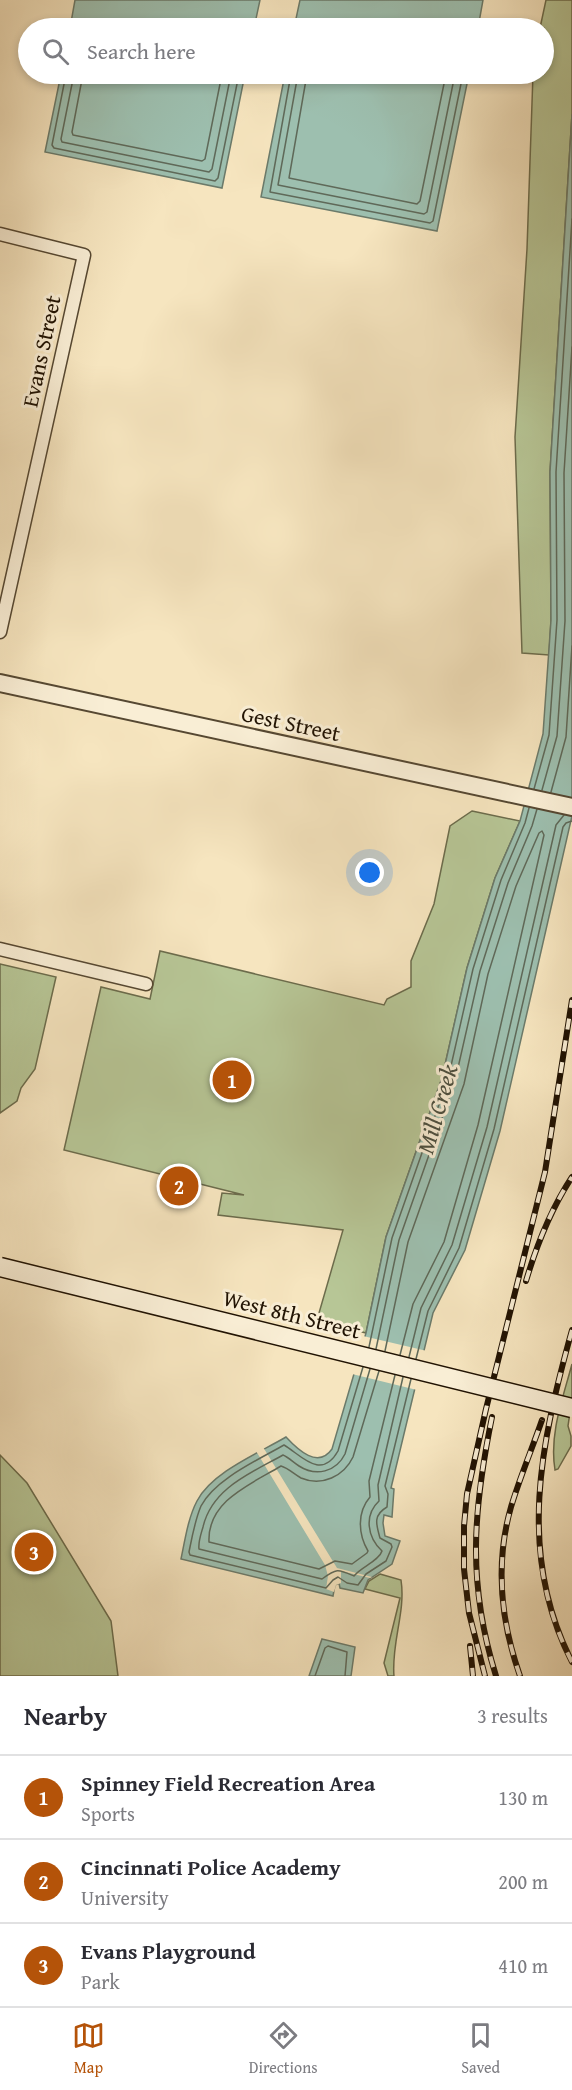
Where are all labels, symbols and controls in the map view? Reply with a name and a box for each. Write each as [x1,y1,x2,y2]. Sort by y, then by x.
search box [18,18,554,84]
icon: search [39,35,72,68]
text: Search here [87,35,196,67]
street label: Evans Street [14,292,69,410]
street label: Gest Street [239,697,344,749]
your location [355,858,384,887]
pin: 1 [212,1058,252,1102]
water label: Mill Creek [408,1060,466,1158]
pin: 2 [160,1164,198,1208]
street label: West 8th Street [220,1281,364,1347]
pin: 3 [15,1530,54,1574]
text: Nearby [24,1696,107,1735]
text: 3 results [477,1701,548,1730]
text: Spinney Field Recreation Area [81,1767,375,1799]
text: 1 [38,1783,49,1812]
text: 130 m [498,1783,548,1812]
text: Sports [81,1799,135,1828]
text: Cincinnati Police Academy [81,1851,341,1883]
text: 2 [38,1867,49,1896]
text: 200 m [498,1867,548,1896]
text: University [81,1883,169,1912]
text: Evans Playground [81,1935,256,1967]
text: 3 [38,1951,49,1980]
text: 410 m [498,1951,548,1980]
text: Park [81,1967,120,1996]
tab: Map [72,2019,105,2079]
tab: Directions [249,2019,318,2079]
tab: Saved [461,2019,500,2079]

